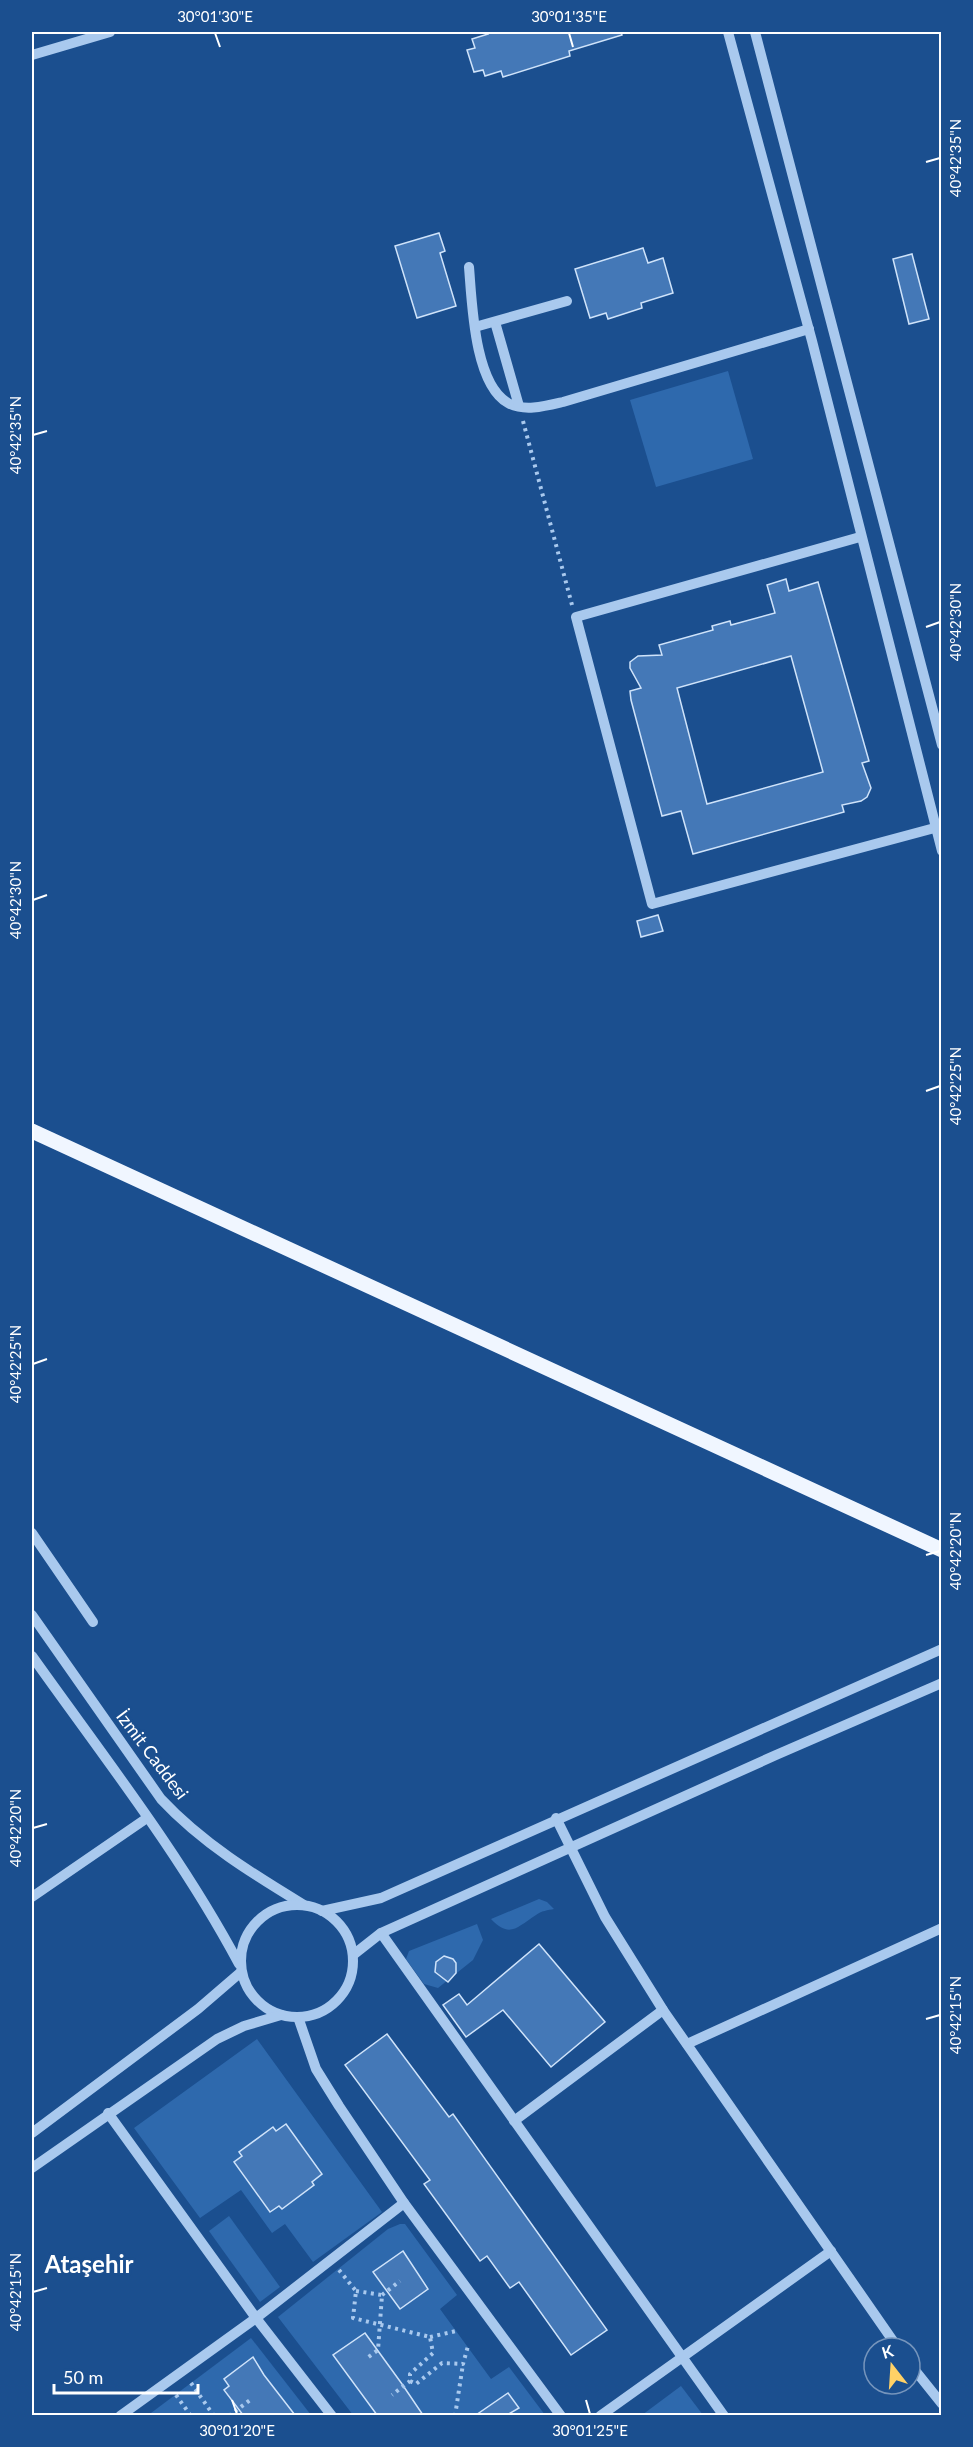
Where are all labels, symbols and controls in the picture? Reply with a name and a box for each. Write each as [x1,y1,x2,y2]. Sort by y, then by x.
text: 30°01'30"E [177,7,253,25]
text: 30°01'35"E [531,7,607,25]
text: 40°42'35"N [946,119,964,197]
text: 40°42'35"N [6,396,24,474]
text: 40°42'30"N [946,583,964,661]
text: 40°42'30"N [6,861,24,939]
text: 40°42'25"N [946,1047,964,1125]
text: 40°42'25"N [6,1325,24,1403]
text: 40°42'20"N [946,1512,964,1590]
street label: İzmit Caddesi [112,1705,193,1803]
text: 40°42'20"N [6,1789,24,1867]
text: 40°42'15"N [946,1976,964,2054]
district label: Ataşehir [44,2249,134,2278]
text: 40°42'15"N [6,2253,24,2331]
north arrow [862,2336,922,2396]
text: K [879,2340,896,2362]
scale bar [54,2357,198,2395]
text: 50 m [63,2366,103,2388]
text: 30°01'20"E [199,2421,275,2439]
text: 30°01'25"E [552,2421,628,2439]

